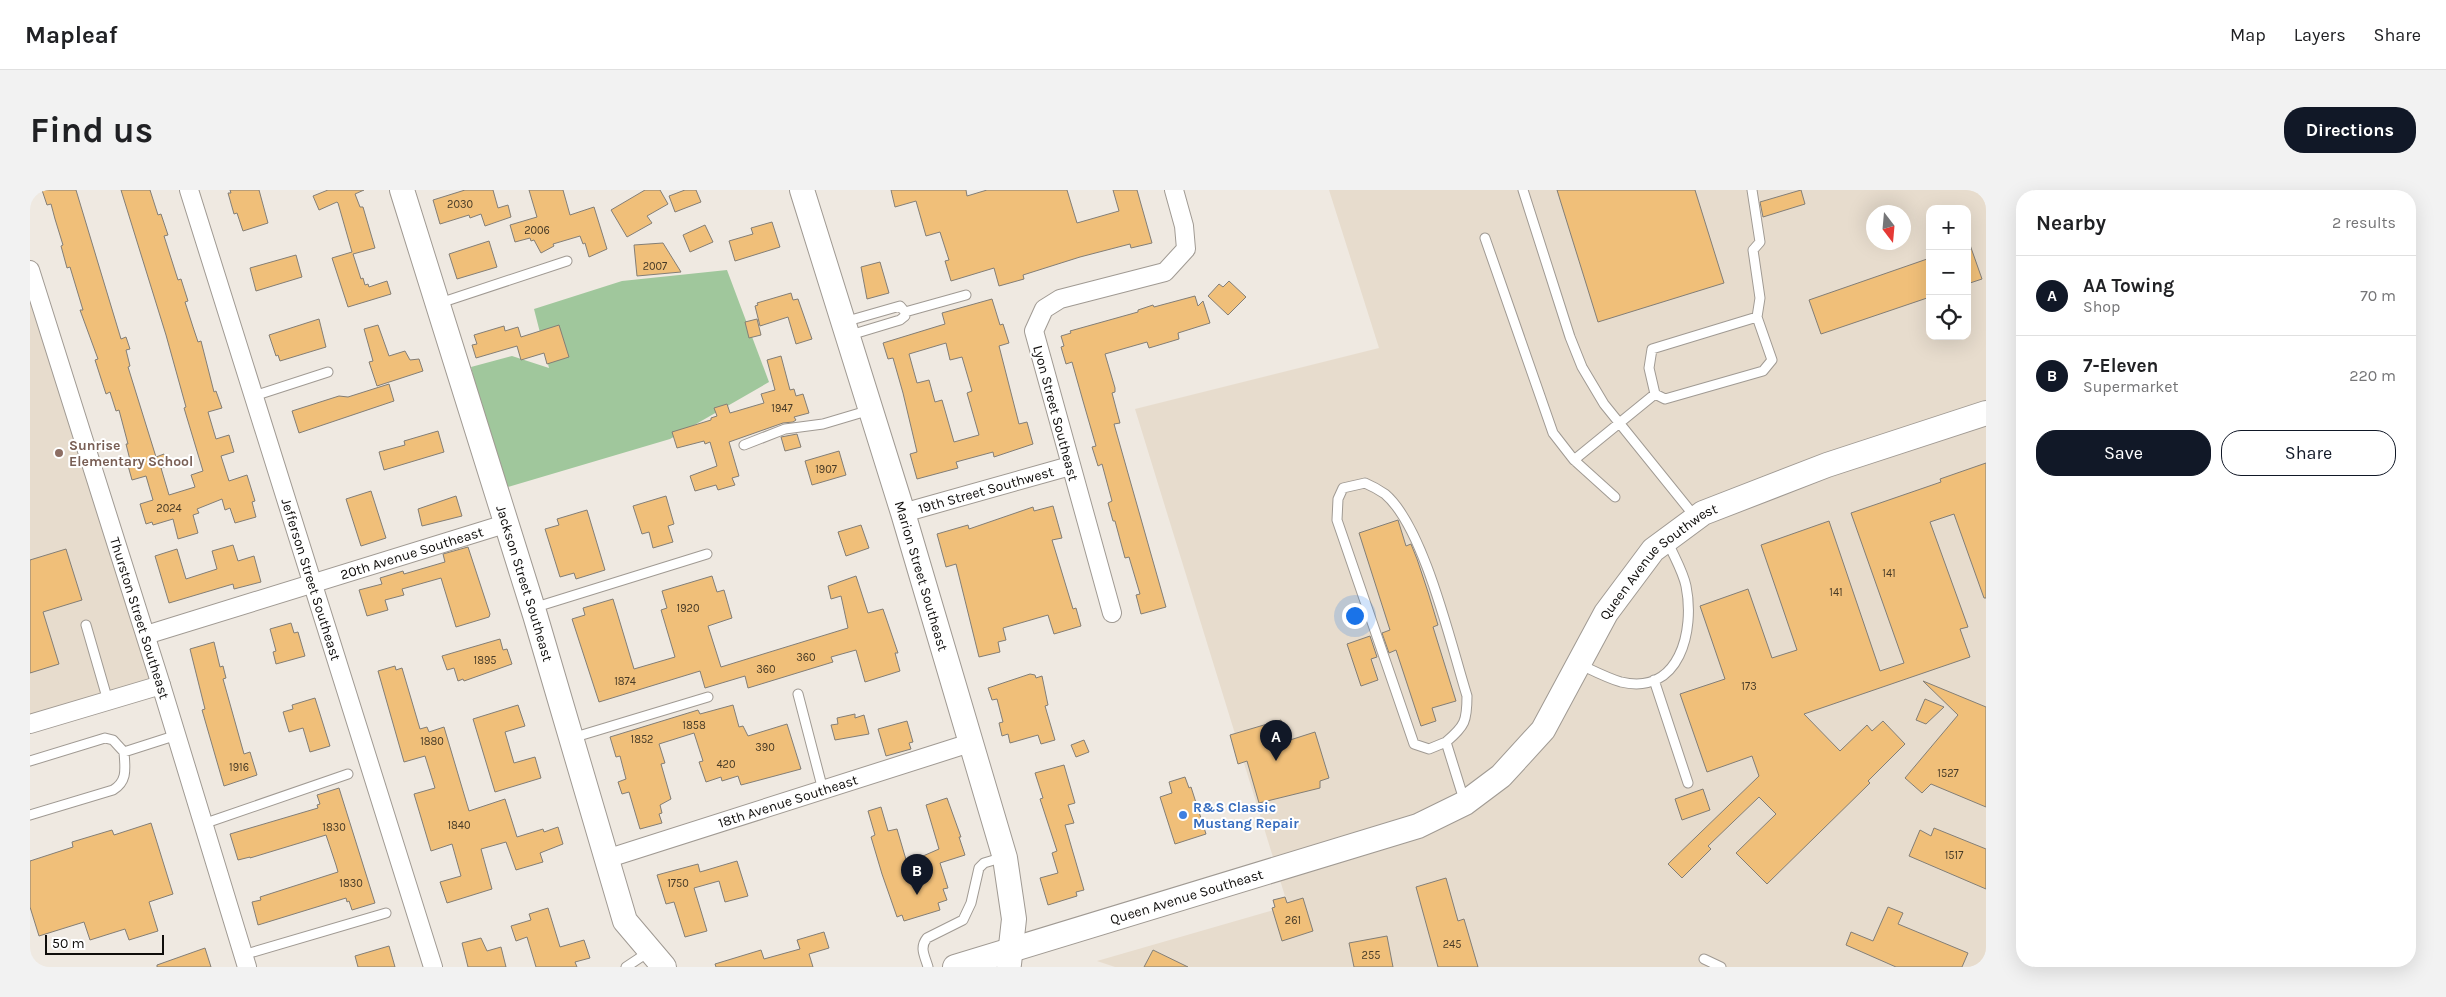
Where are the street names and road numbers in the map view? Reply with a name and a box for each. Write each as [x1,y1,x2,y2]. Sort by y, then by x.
street label: Lyon Street Southeast [1029,343,1082,483]
street label: 19th Street Southwest [916,463,1056,517]
street label: Jefferson Street Southeast [277,496,344,663]
street label: Marion Street Southeast [891,499,951,653]
street label: Queen Avenue Southwest [1596,500,1720,623]
street label: Jackson Street Southeast [492,503,556,664]
street label: 20th Avenue Southeast [338,523,485,583]
street label: Thurston Street Southeast [106,535,173,701]
street label: 18th Avenue Southeast [716,771,860,832]
street label: Queen Avenue Southeast [1108,866,1265,928]

